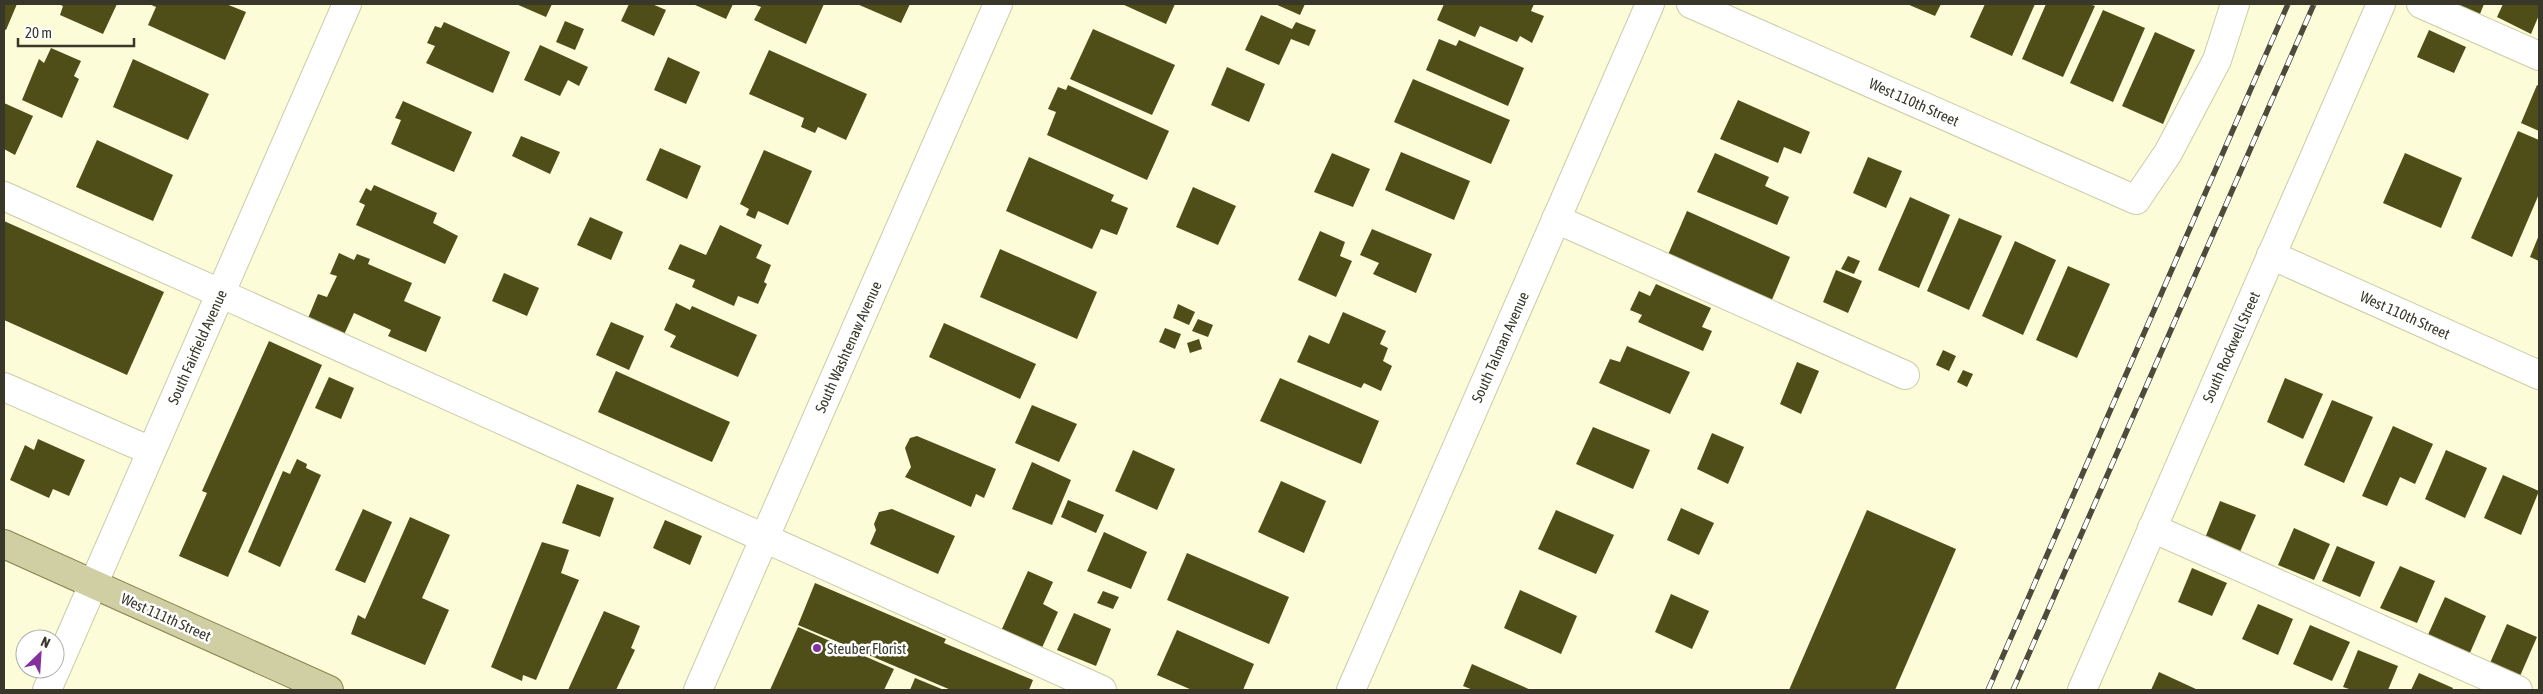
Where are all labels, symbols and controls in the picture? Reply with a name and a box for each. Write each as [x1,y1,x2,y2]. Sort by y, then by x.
scale bar [18,15,134,47]
text: 20 m [25,24,52,41]
street label: West 110th Street [1866,75,1962,129]
street label: South Washtenaw Avenue [811,279,885,415]
street label: South Fairfield Avenue [164,287,230,407]
street label: West 110th Street [2357,288,2453,342]
street label: South Talman Avenue [1468,289,1532,405]
street label: South Rockwell Street [2199,289,2263,405]
street label: West 111th Street [118,590,214,644]
north arrow [15,629,65,679]
text: N [38,633,53,651]
place label: Steuber Florist [827,640,906,657]
marker: Steuber Florist [811,642,823,654]

